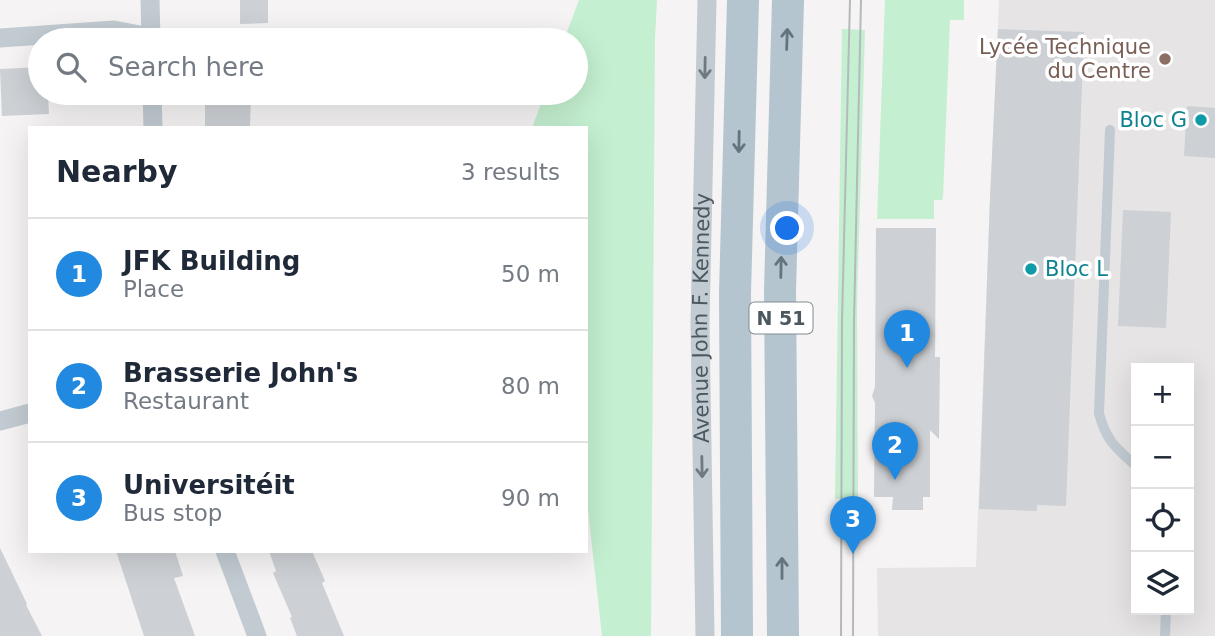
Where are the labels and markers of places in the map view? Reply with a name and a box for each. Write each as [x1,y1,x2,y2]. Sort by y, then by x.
place label: Lycée Technique du Centre [979,35,1151,83]
marker: Lycée Technique du Centre [1157,51,1173,67]
place label: Bloc G [1119,108,1187,132]
marker: Bloc G [1193,112,1209,128]
place label: Bloc L [1045,257,1108,281]
marker: Bloc L [1023,261,1039,277]
pin: 1 [884,310,930,368]
pin: 2 [872,422,918,480]
pin: 3 [830,496,876,554]

